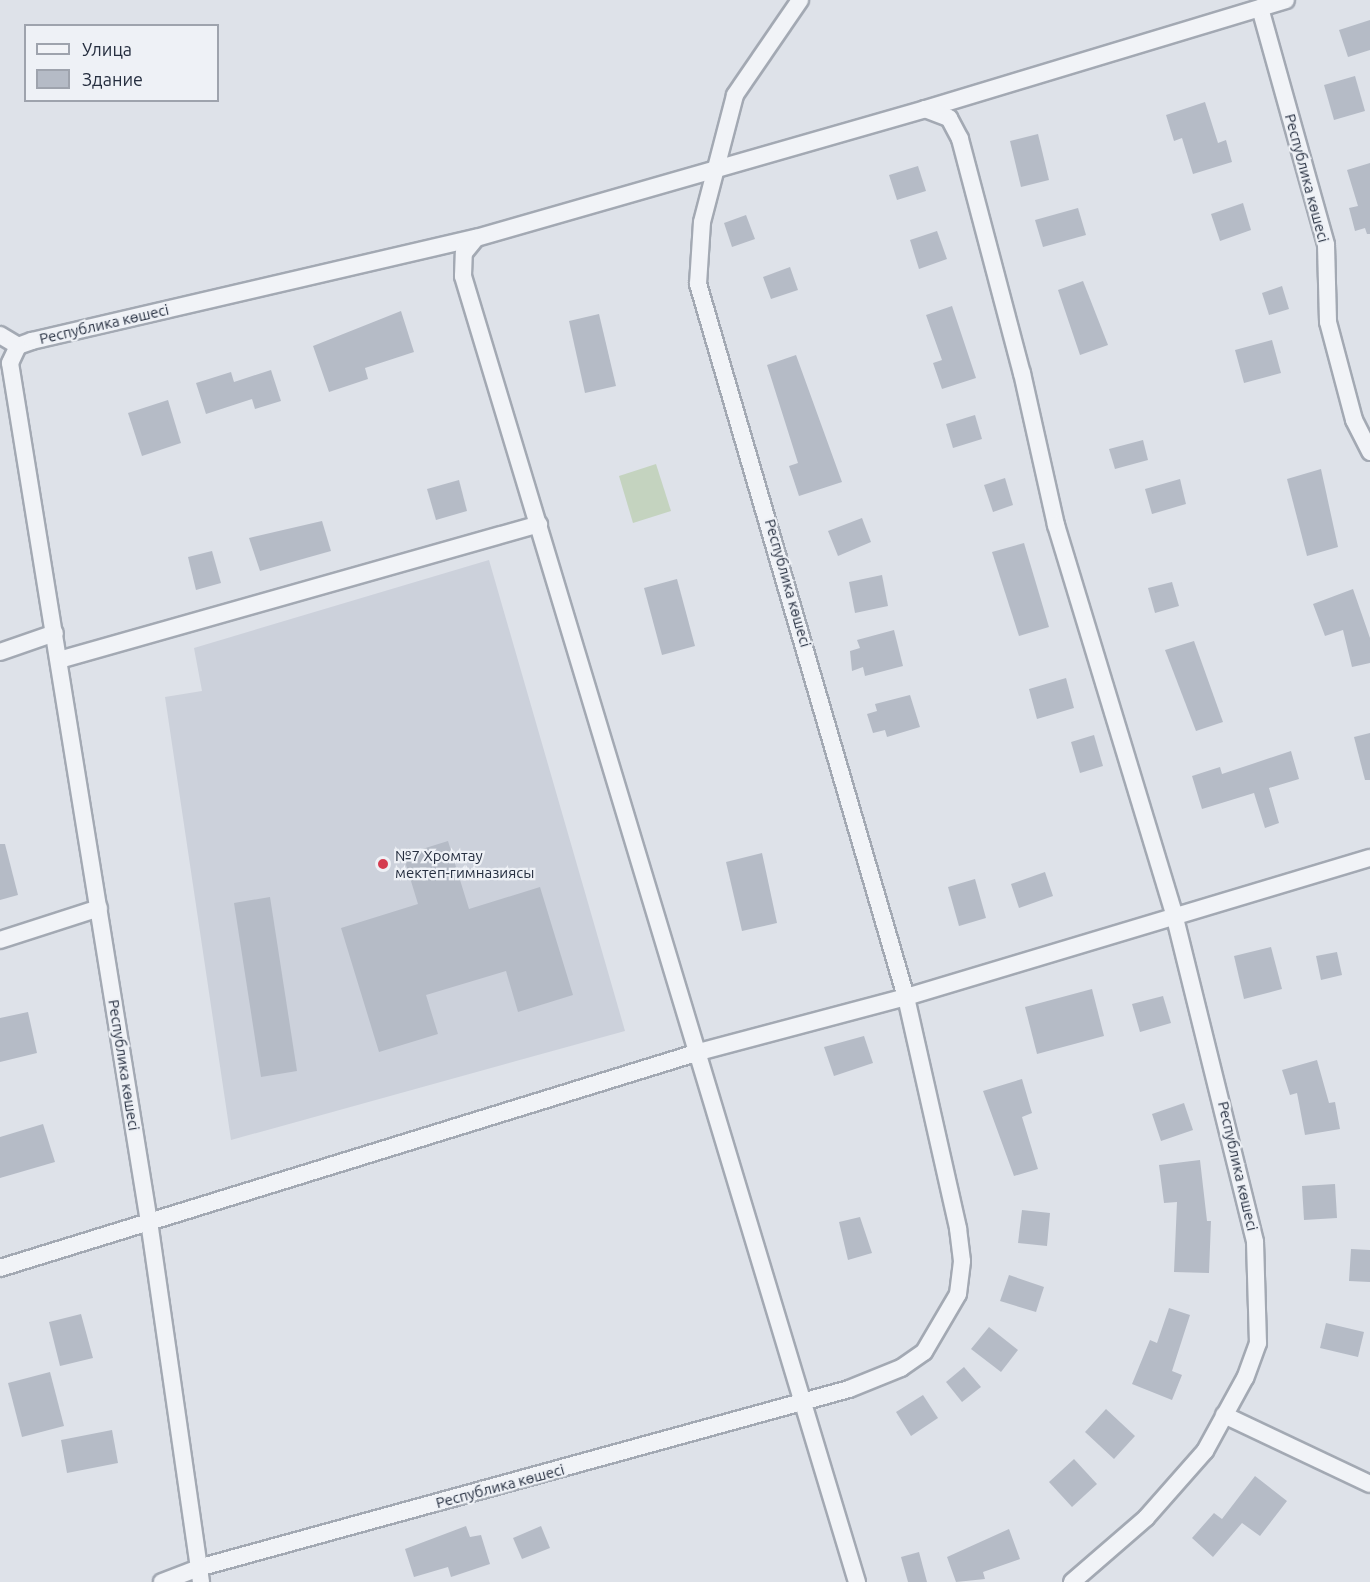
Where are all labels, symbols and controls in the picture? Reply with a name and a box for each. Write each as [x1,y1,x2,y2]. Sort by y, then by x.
legend [24,24,219,102]
text: Улица [82,39,132,59]
text: Здание [82,69,143,89]
street label: Республика көшесі [1281,112,1333,244]
street label: Республика көшесі [38,300,170,348]
street label: Республика көшесі [761,517,815,649]
place label: №7 Хромтау мектеп-гимназиясы [395,846,534,881]
marker: №7 Хромтау мектеп-гимназиясы [376,857,390,871]
street label: Республика көшесі [105,998,143,1132]
street label: Республика көшесі [1214,1100,1262,1232]
street label: Республика көшесі [434,1460,566,1512]

